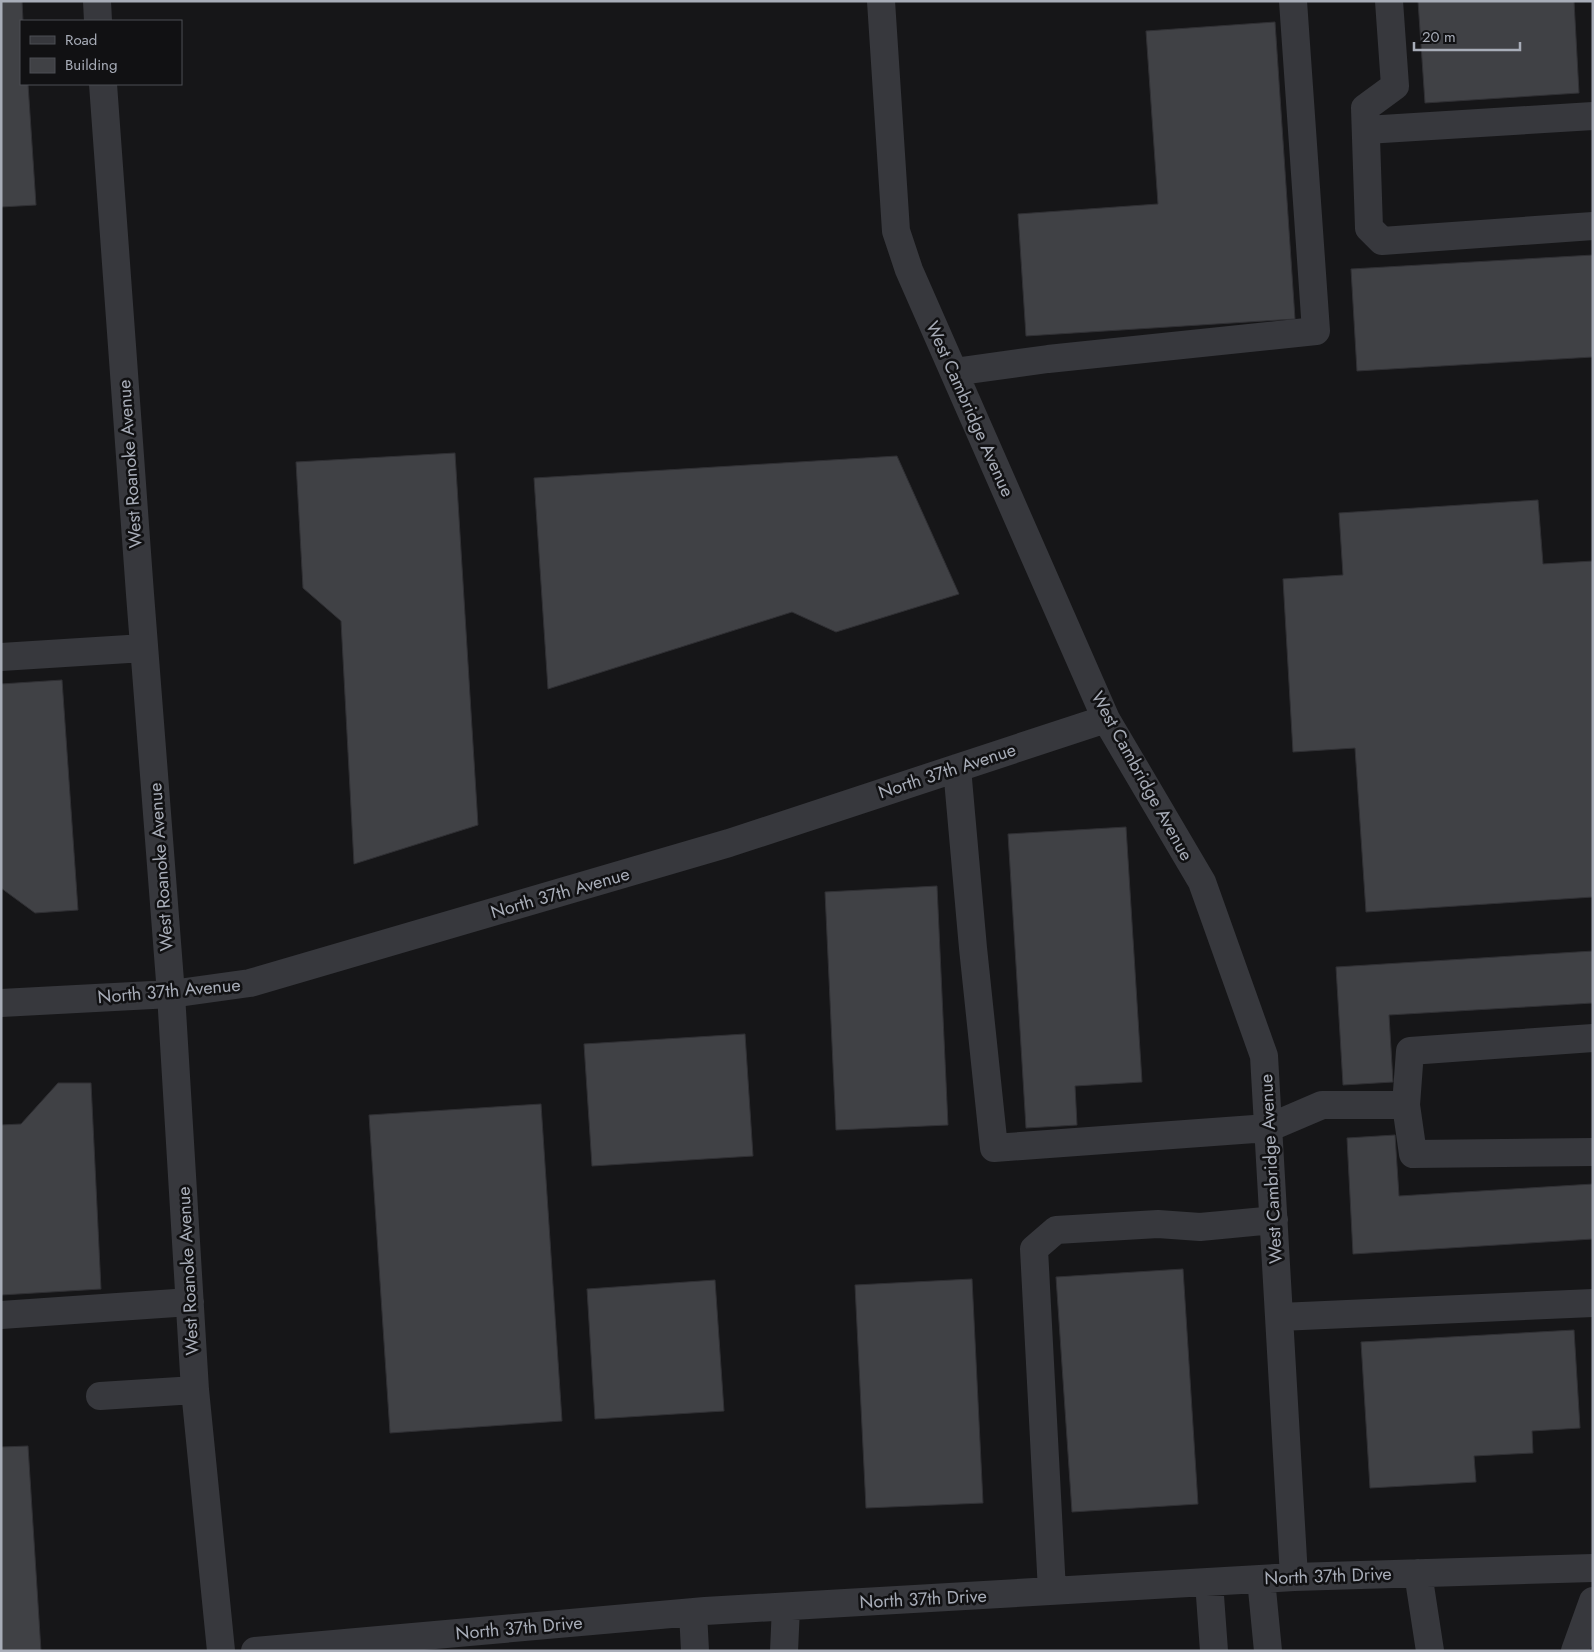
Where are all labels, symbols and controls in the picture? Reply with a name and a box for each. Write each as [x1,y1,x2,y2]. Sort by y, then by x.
legend [20,20,182,85]
scale bar [1414,20,1520,52]
text: 20 m [1422,26,1456,48]
text: Road [65,29,97,51]
text: Building [65,54,117,76]
street label: West Cambridge Avenue [919,317,1021,501]
street label: West Roanoke Avenue [111,379,149,549]
street label: West Cambridge Avenue [1085,687,1199,865]
street label: North 37th Avenue [875,736,1019,806]
street label: West Roanoke Avenue [142,782,180,952]
street label: North 37th Avenue [488,861,632,925]
street label: North 37th Avenue [96,972,242,1010]
street label: West Cambridge Avenue [1253,1073,1289,1265]
street label: West Roanoke Avenue [171,1186,205,1356]
street label: North 37th Drive [1264,1561,1392,1591]
street label: North 37th Drive [859,1583,987,1615]
street label: North 37th Drive [454,1610,584,1646]

